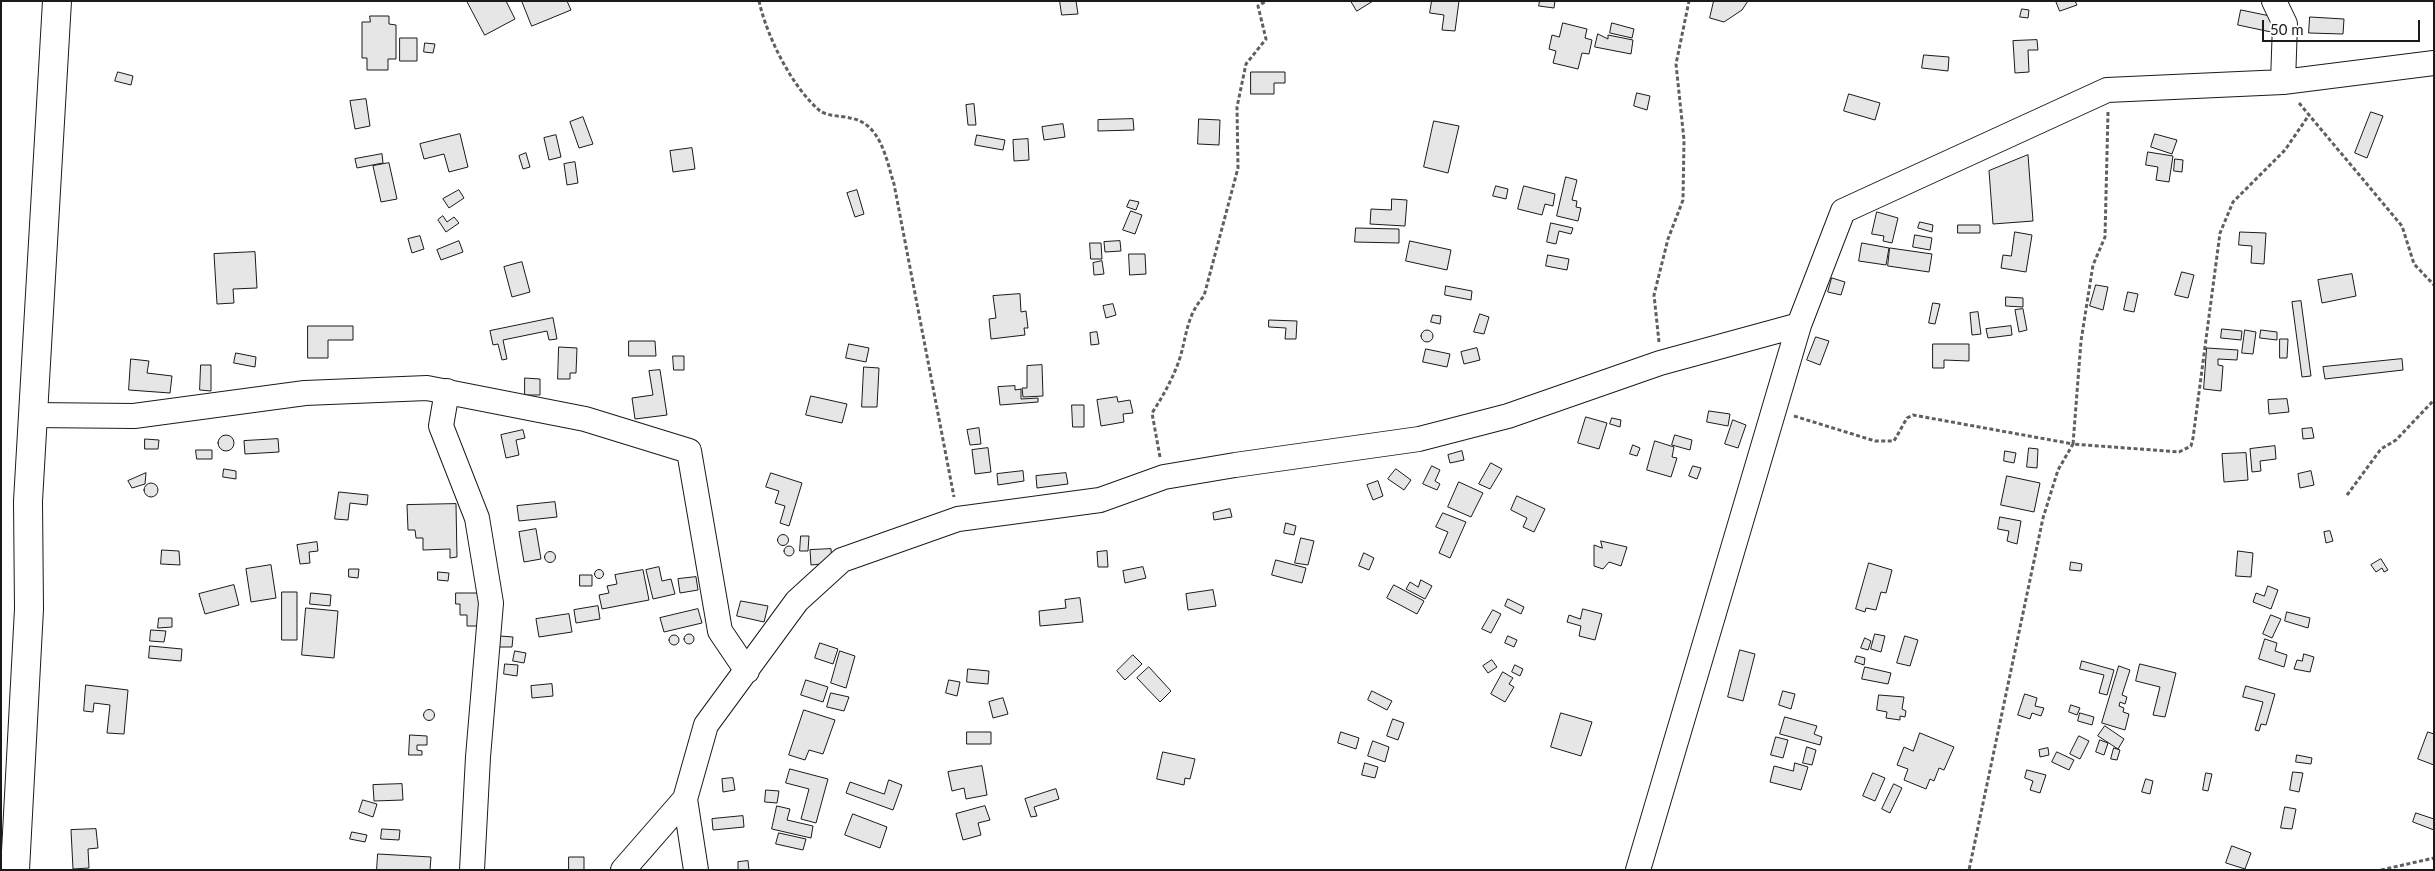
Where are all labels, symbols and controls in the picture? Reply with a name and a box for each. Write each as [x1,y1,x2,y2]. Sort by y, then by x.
scale bar [2265,10,2422,42]
text: 50 m [2270,20,2304,38]

